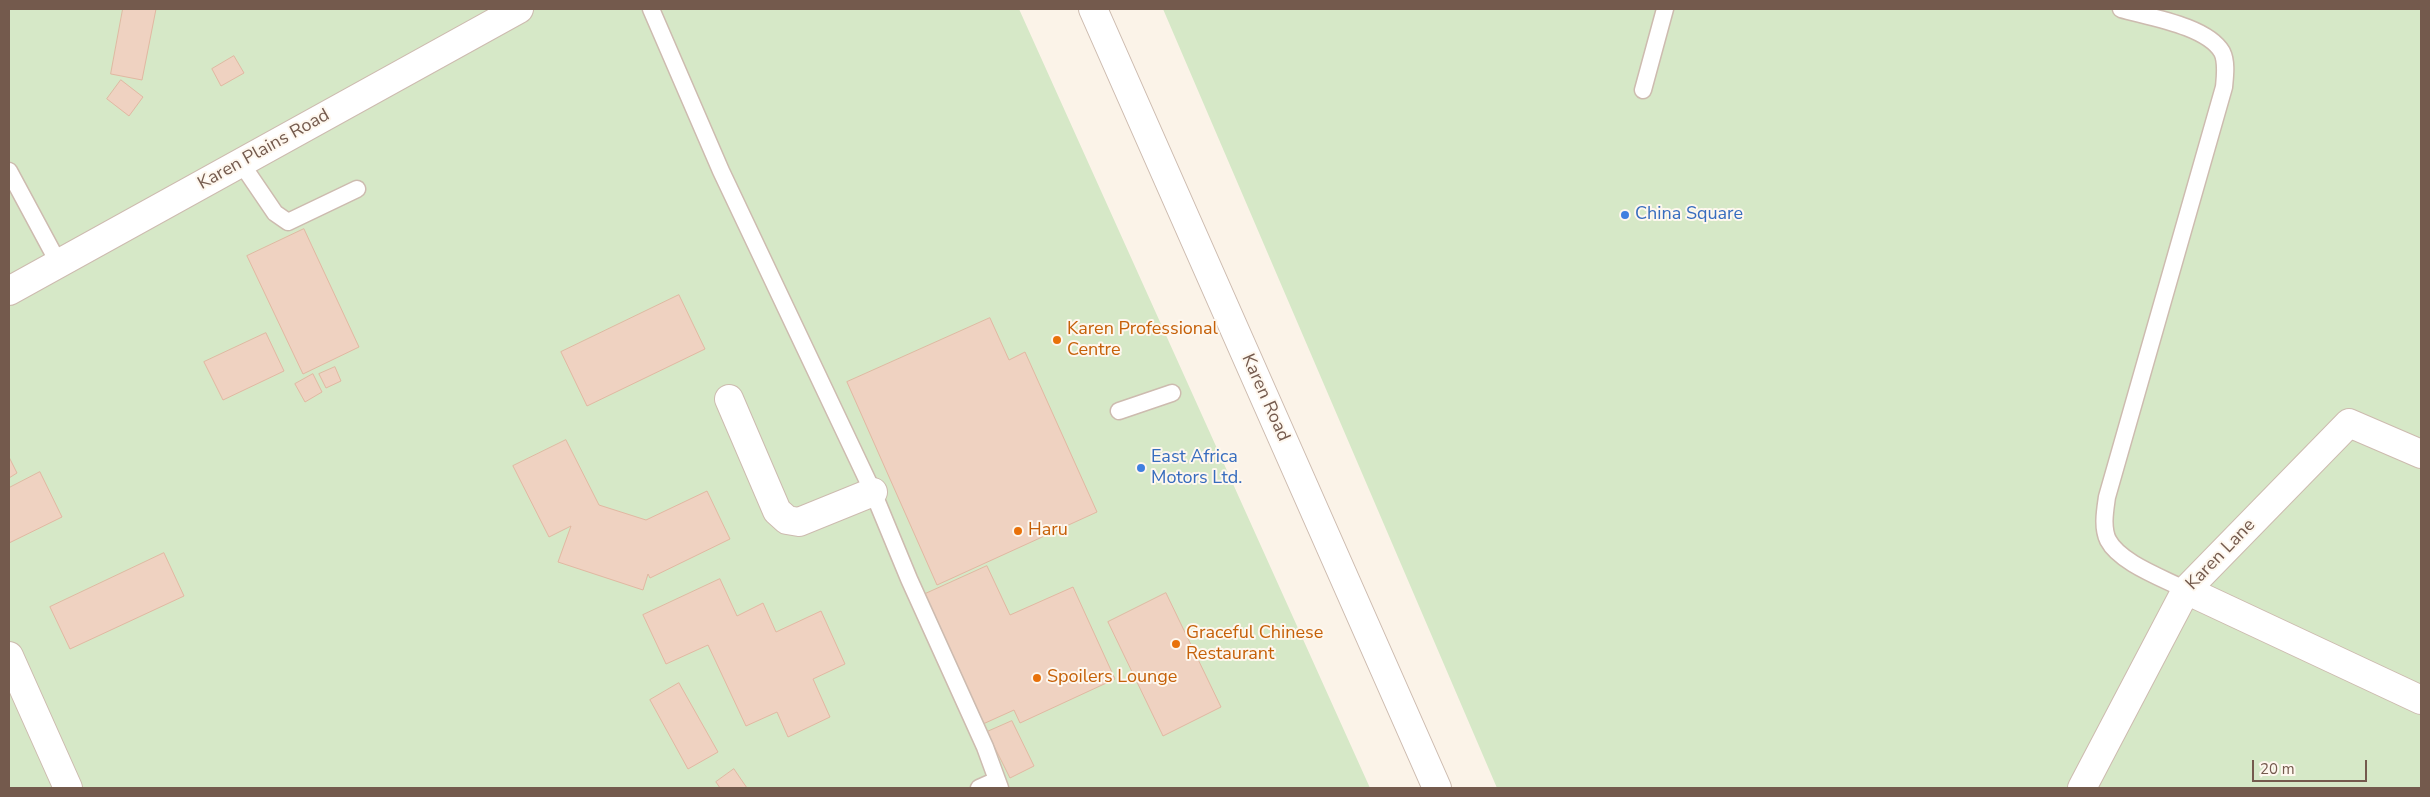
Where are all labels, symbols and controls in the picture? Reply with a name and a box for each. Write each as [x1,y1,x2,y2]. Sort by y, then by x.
street label: Karen Plains Road [194,105,334,195]
place label: China Square [1635,204,1743,226]
marker: China Square [1619,209,1631,221]
place label: Karen Professional Centre [1067,319,1218,362]
marker: Karen Professional Centre [1051,334,1063,346]
street label: Karen Road [1236,351,1294,445]
place label: East Africa Motors Ltd. [1151,447,1242,489]
marker: East Africa Motors Ltd. [1135,462,1147,474]
street label: Karen Lane [2182,515,2260,595]
place label: Haru [1028,520,1068,542]
marker: Haru [1012,525,1024,537]
place label: Graceful Chinese Restaurant [1186,623,1323,666]
marker: Graceful Chinese Restaurant [1170,638,1182,650]
place label: Spoilers Lounge [1047,667,1177,689]
marker: Spoilers Lounge [1031,672,1043,684]
scale bar [2255,750,2370,782]
text: 20 m [2260,759,2295,779]

